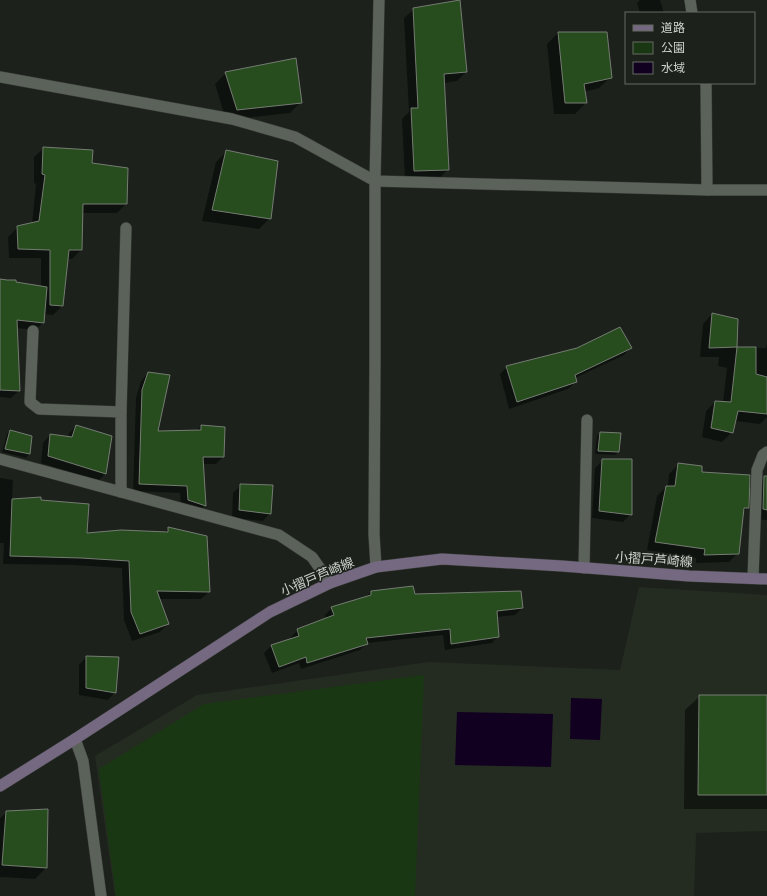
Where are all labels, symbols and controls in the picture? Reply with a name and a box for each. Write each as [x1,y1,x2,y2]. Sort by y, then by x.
legend [625,12,755,84]
text: 道路 [661,20,685,37]
text: 公園 [661,40,685,57]
text: 水域 [661,60,685,77]
street label: 小摺戸芦崎線 [614,548,693,572]
street label: 小摺戸芦崎線 [278,553,357,600]

